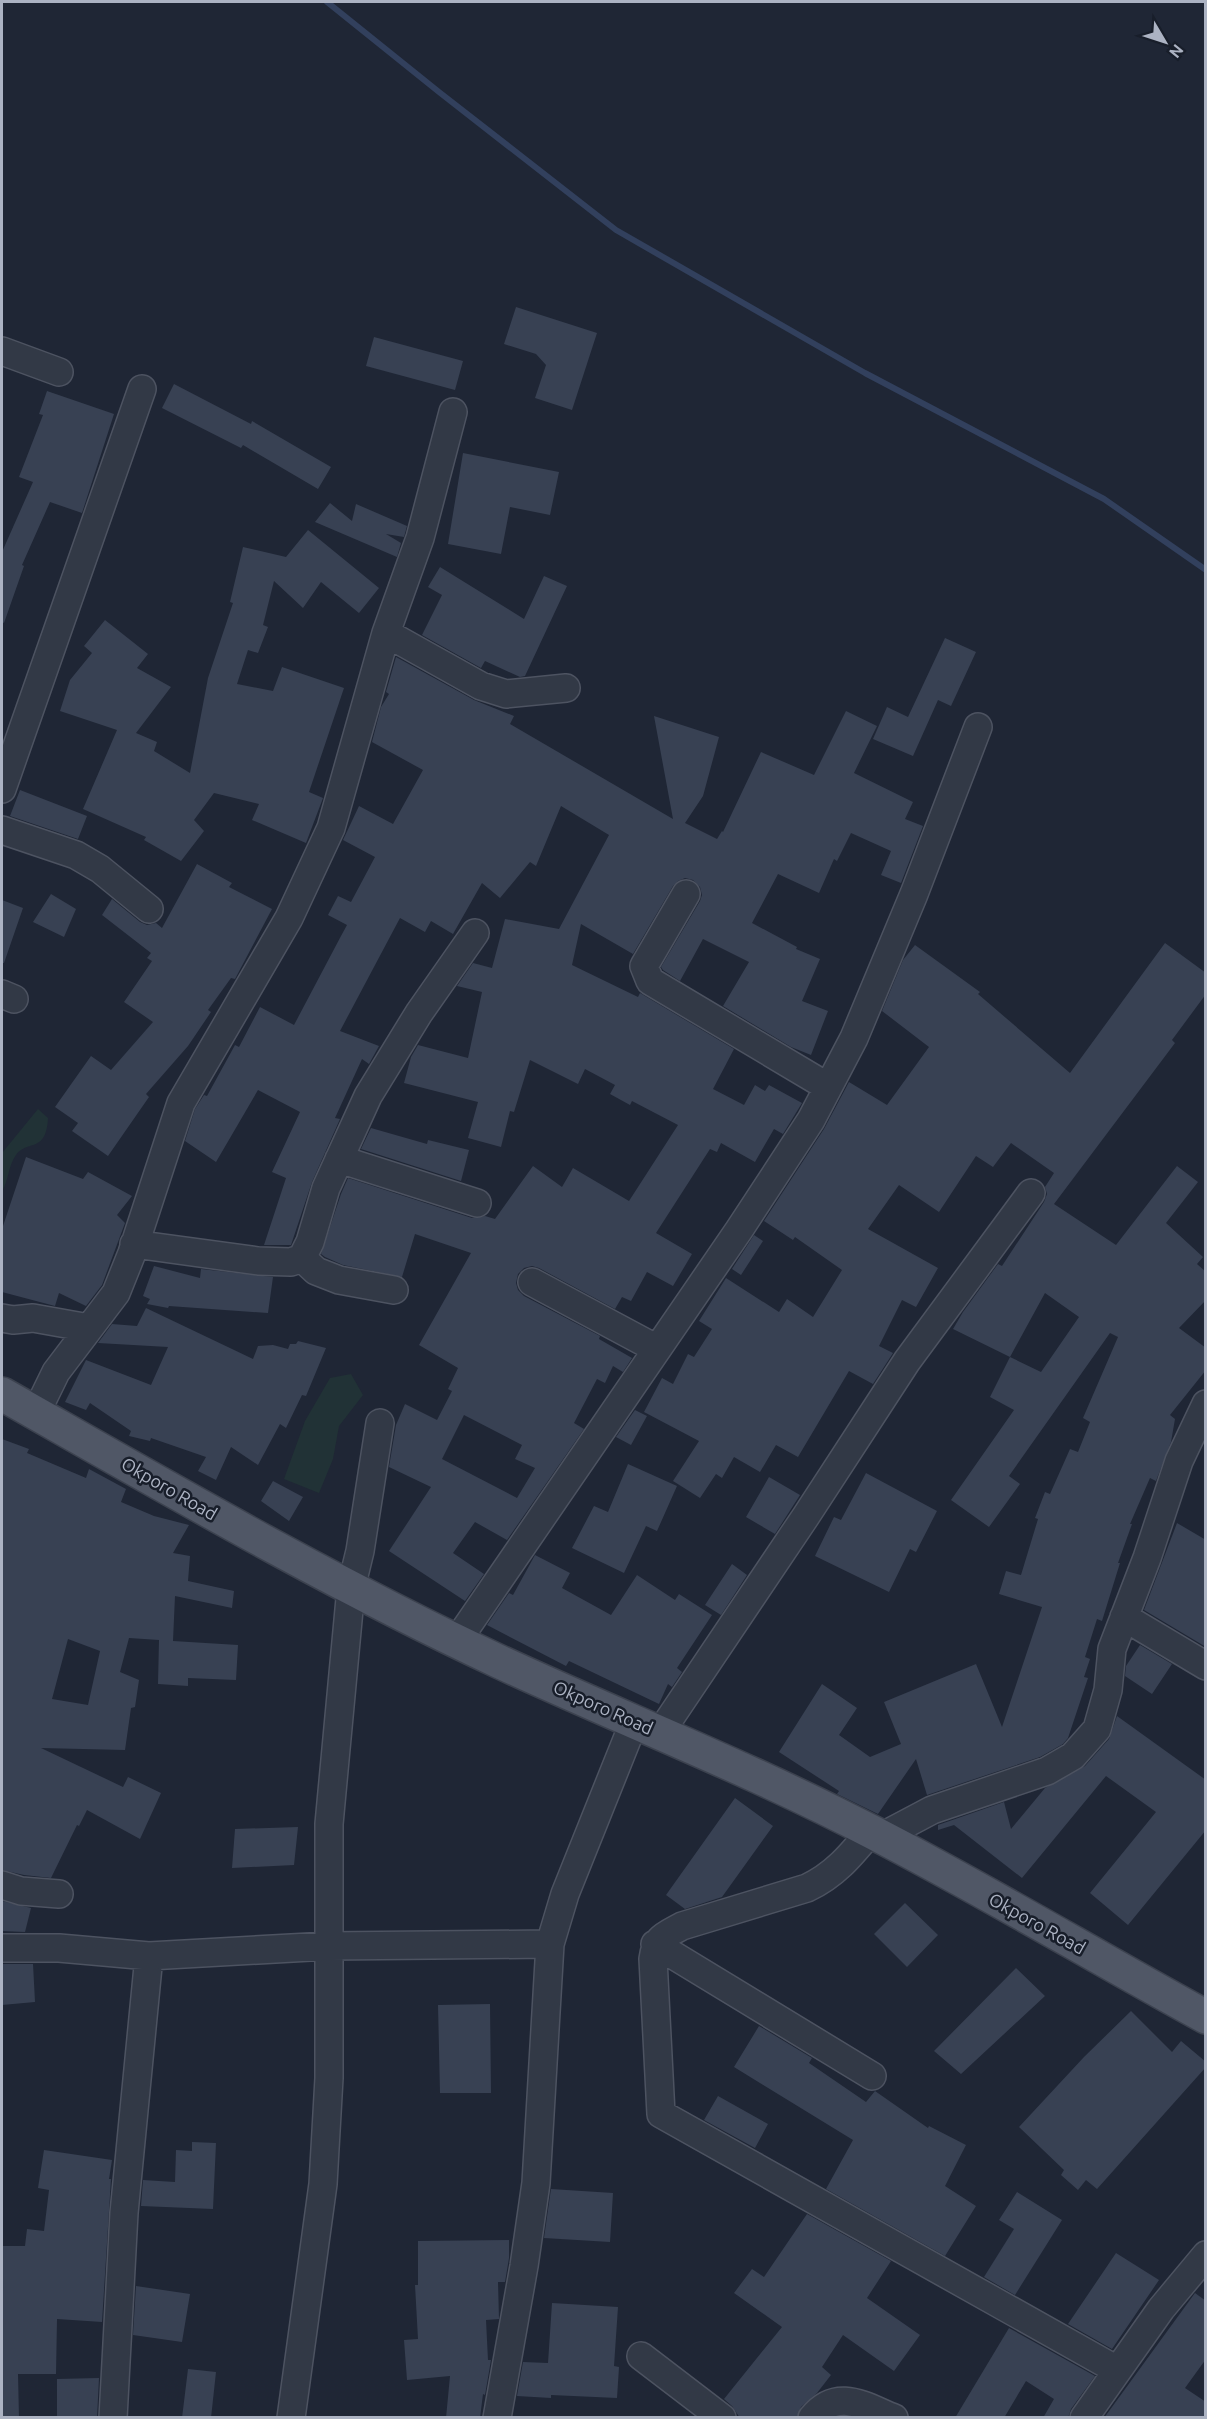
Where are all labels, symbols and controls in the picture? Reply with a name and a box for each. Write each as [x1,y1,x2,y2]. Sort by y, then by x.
north arrow [1135,12,1195,72]
text: N [1166,41,1187,62]
street label: Okporo Road [118,1453,221,1524]
street label: Okporo Road [550,1676,656,1738]
street label: Okporo Road [986,1888,1089,1958]

